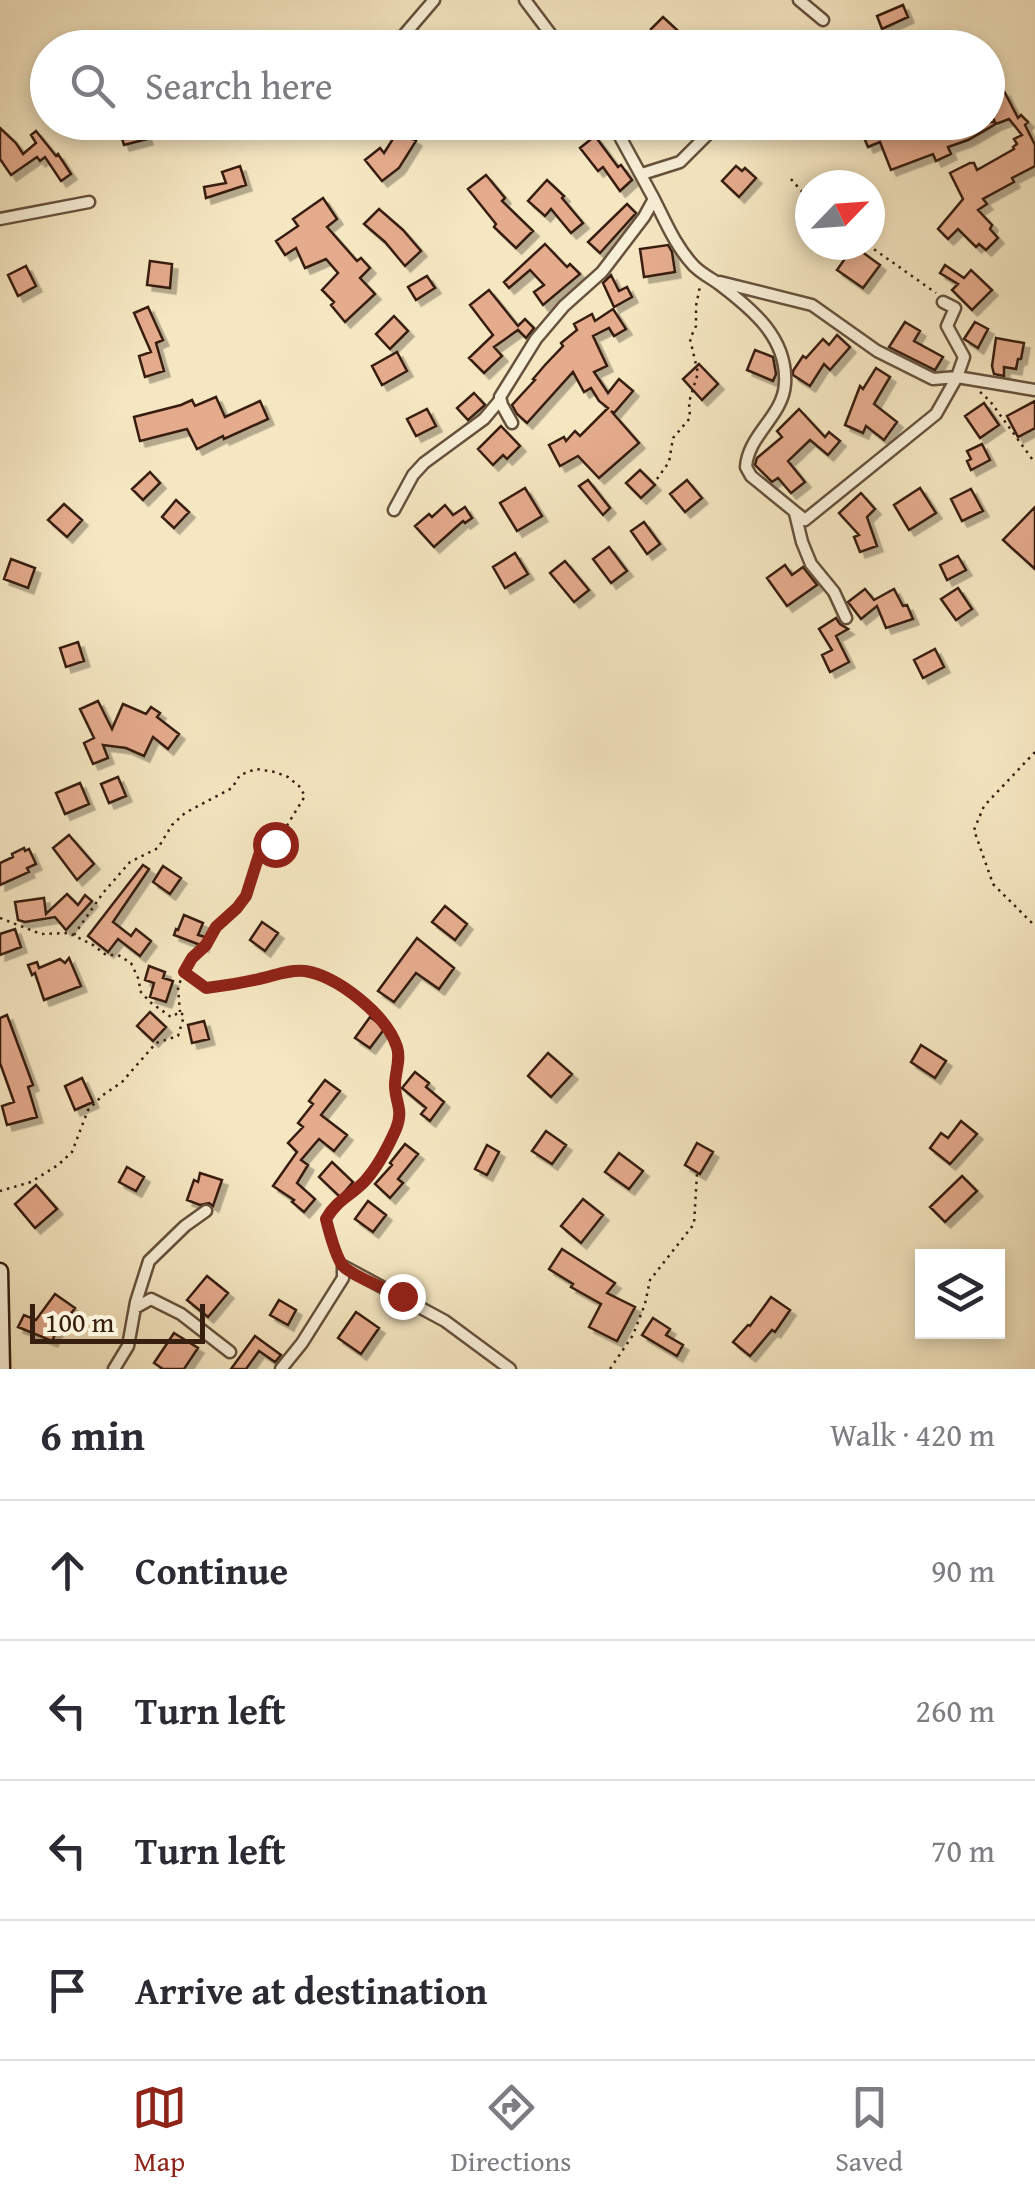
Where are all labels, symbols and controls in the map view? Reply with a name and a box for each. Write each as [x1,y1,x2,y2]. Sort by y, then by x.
search box [30,30,1005,140]
text: Search here [145,57,333,113]
icon: search [65,58,120,113]
north arrow [795,170,885,260]
route start [253,822,299,868]
map controls [915,1249,1005,1339]
button: layers [915,1249,1005,1339]
route end [380,1274,426,1320]
scale bar [30,1299,205,1344]
text: 100 m [45,1301,114,1342]
text: 6 min [40,1404,145,1465]
text: Walk · 420 m [830,1411,995,1458]
text: Continue [135,1542,288,1598]
icon: ahead [40,1543,95,1598]
text: 90 m [931,1547,995,1594]
text: Turn left [135,1682,286,1738]
icon: left [40,1683,95,1738]
text: 260 m [916,1687,995,1734]
text: Turn left [135,1822,286,1878]
icon: left [40,1823,95,1878]
text: 70 m [931,1827,995,1874]
text: Arrive at destination [135,1962,488,2018]
icon: arrive [40,1963,95,2018]
tab: Map [132,2080,187,2181]
tab: Directions [451,2080,571,2181]
tab: Saved [835,2080,903,2181]

